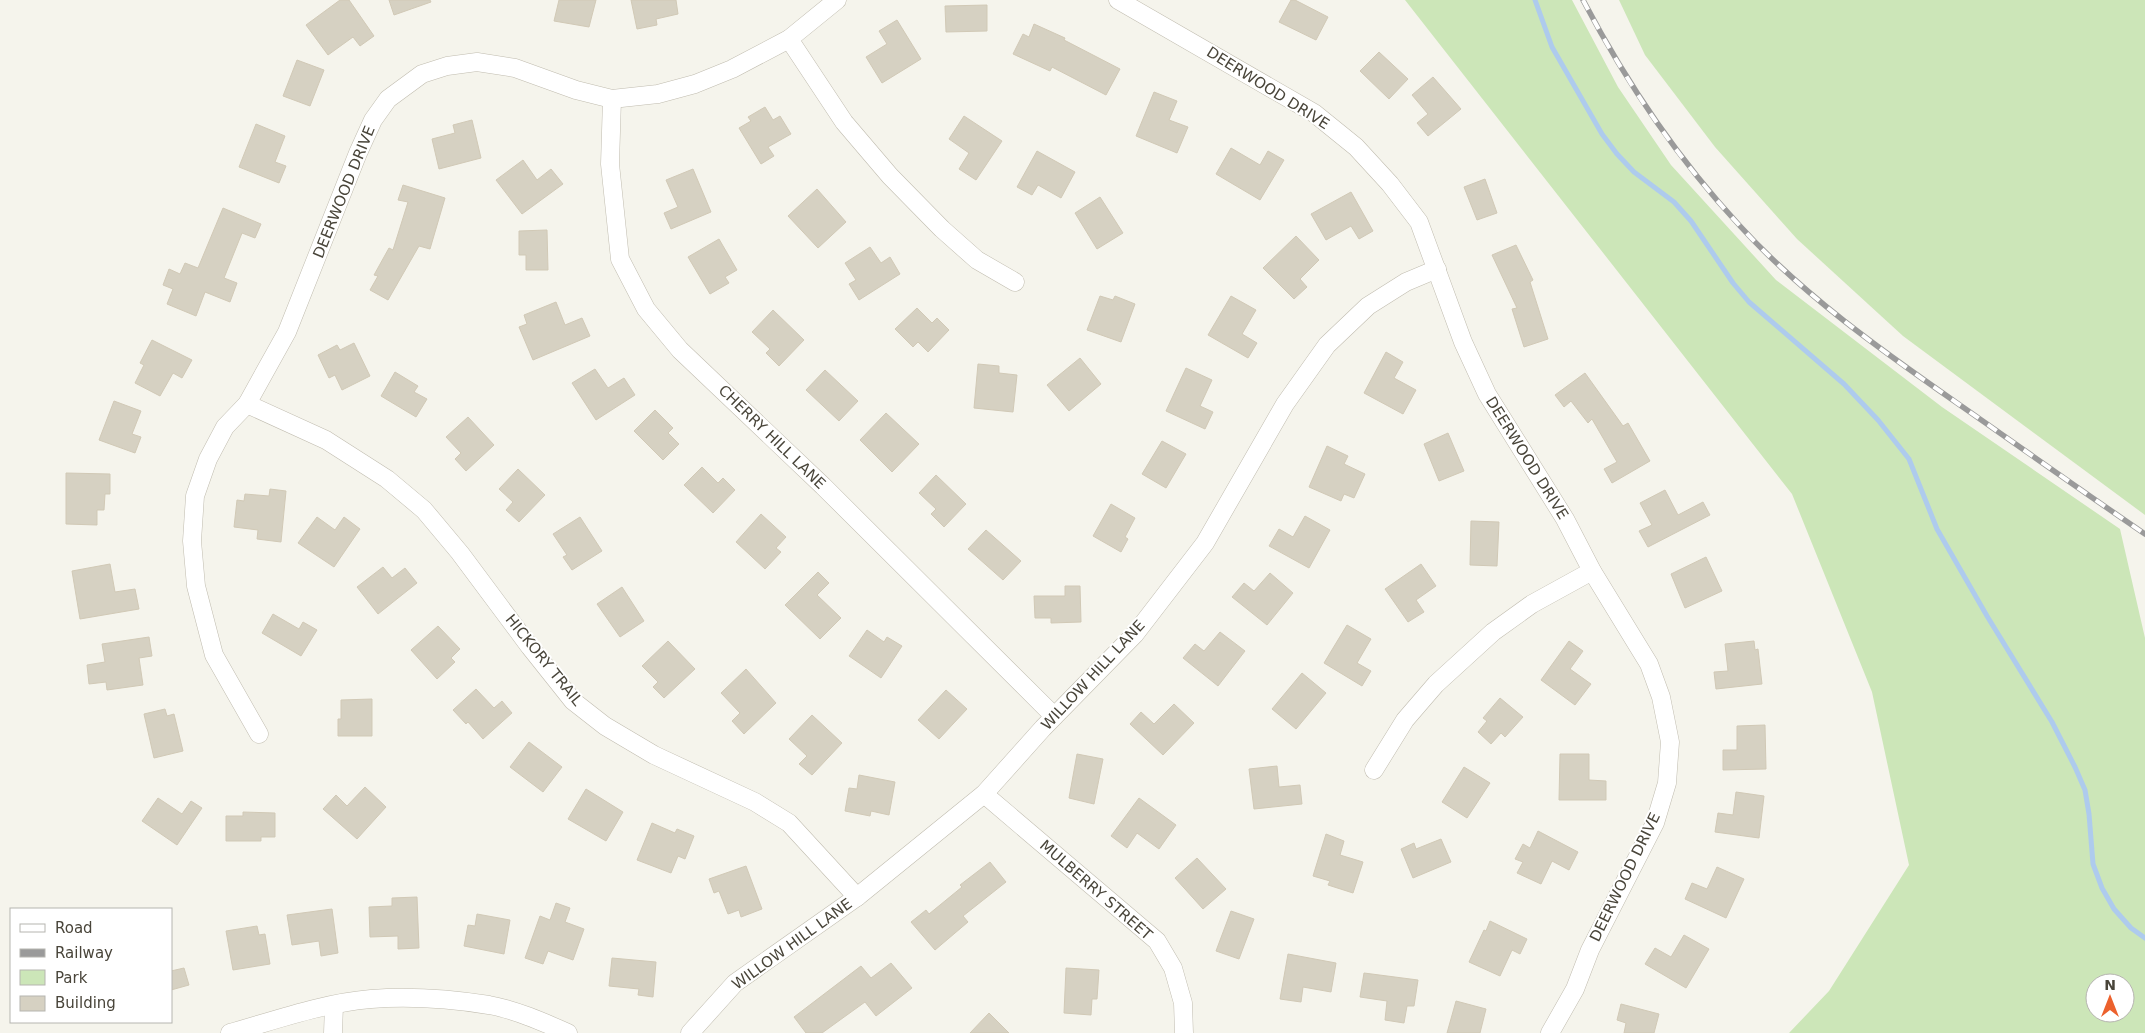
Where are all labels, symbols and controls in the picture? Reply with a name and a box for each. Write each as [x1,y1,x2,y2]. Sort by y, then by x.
street label: DEERWOOD DRIVE [1203,43,1333,133]
street label: DEERWOOD DRIVE [309,123,379,261]
street label: CHERRY HILL LANE [715,381,829,493]
street label: DEERWOOD DRIVE [1482,393,1572,523]
street label: HICKORY TRAIL [502,611,587,710]
street label: WILLOW HILL LANE [1037,616,1149,734]
street label: DEERWOOD DRIVE [1586,810,1664,944]
street label: MULBERRY STREET [1036,836,1157,944]
street label: WILLOW HILL LANE [729,894,855,994]
legend [10,908,172,1023]
text: Road [55,919,93,937]
text: Railway [55,944,113,962]
text: Park [55,969,88,987]
north arrow [2085,973,2135,1023]
text: N [2104,977,2116,993]
text: Building [55,994,116,1012]

